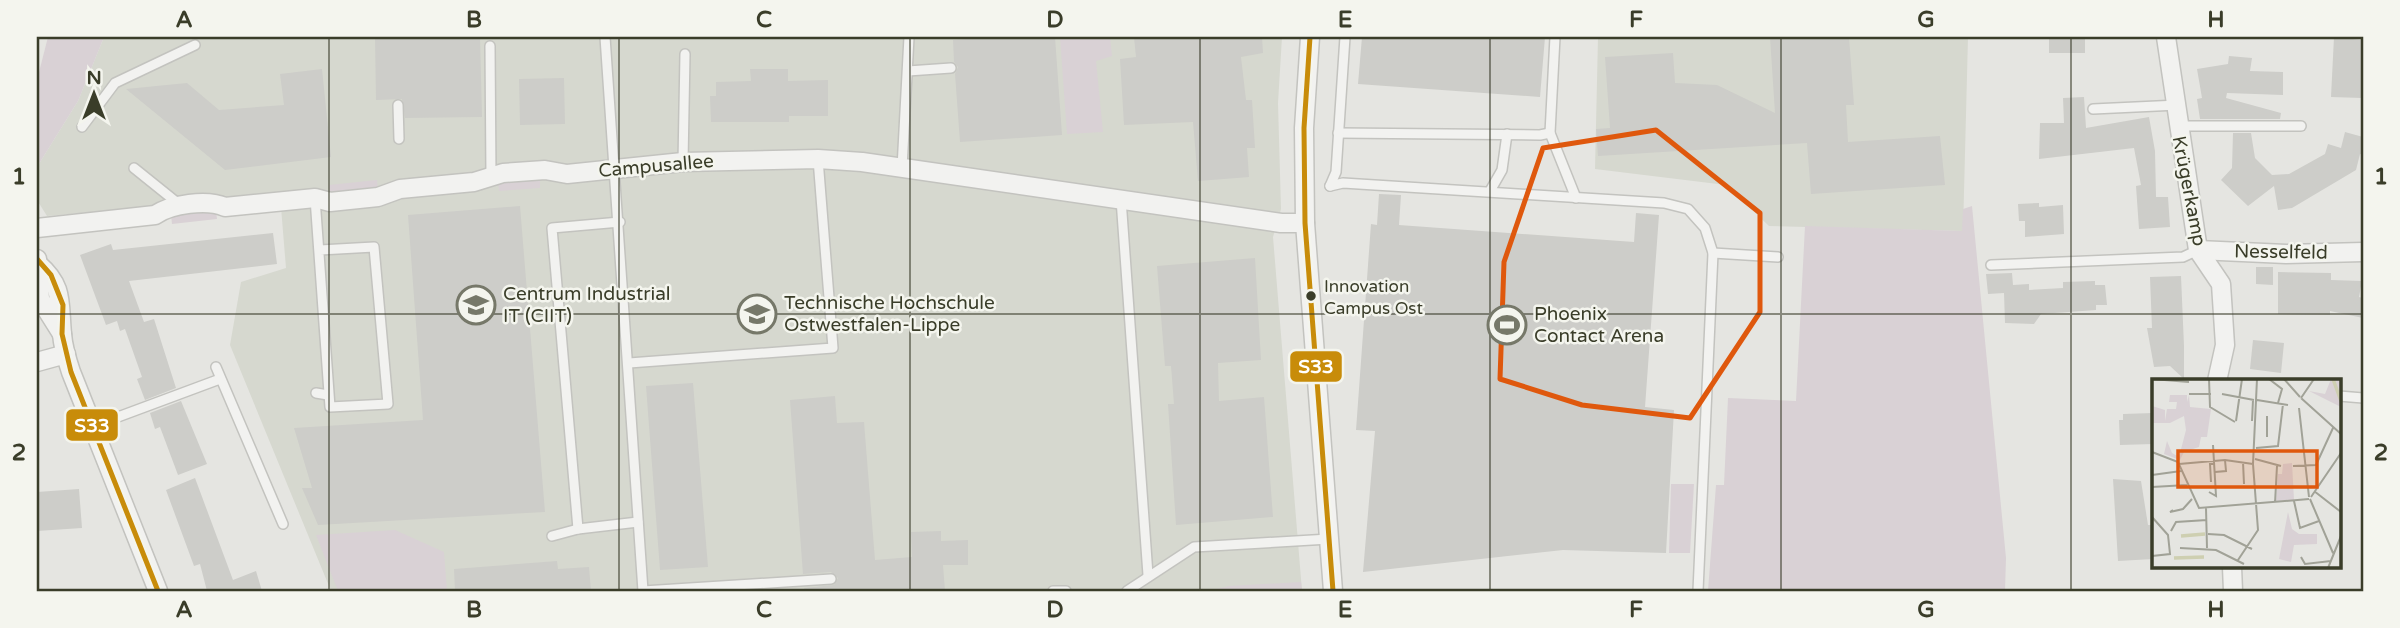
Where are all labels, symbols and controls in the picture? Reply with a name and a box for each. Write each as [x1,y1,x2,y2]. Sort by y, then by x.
text: A [175,6,193,34]
text: B [466,6,482,34]
text: C [756,6,772,34]
text: D [1046,6,1064,34]
text: E [1338,6,1352,34]
text: F [1629,6,1643,34]
text: G [1917,6,1935,34]
text: H [2207,6,2225,34]
north arrow [60,60,130,130]
text: N [86,67,102,89]
street label: Krügerkamp [2168,134,2210,248]
street label: Campusallee [597,150,715,182]
text: 1 [12,163,26,191]
text: 1 [2374,163,2388,191]
street label: Nesselfeld [2234,240,2328,264]
place label: Innovation Campus Ost [1324,276,1423,319]
place label: Centrum Industrial IT (CIIT) [503,283,671,327]
school or university icon: Centrum Industrial IT (CIIT) [455,284,497,326]
marker: Innovation Campus Ost [1304,289,1318,303]
place label: Technische Hochschule Ostwestfalen-Lippe [784,292,995,336]
school or university icon: Technische Hochschule Ostwestfalen-Lippe [736,293,778,335]
place label: Phoenix Contact Arena [1534,303,1664,347]
sports icon: Phoenix Contact Arena [1486,304,1528,346]
line badge: S33 [1289,350,1343,383]
text: S33 [1298,356,1334,378]
inset map [2152,379,2340,568]
line badge: S33 [65,408,119,442]
text: S33 [74,415,110,437]
text: 2 [12,439,26,467]
text: 2 [2374,439,2388,467]
text: A [175,596,193,624]
text: B [466,596,482,624]
text: C [756,596,772,624]
text: D [1046,596,1064,624]
text: E [1338,596,1352,624]
text: F [1629,596,1643,624]
text: G [1917,596,1935,624]
text: H [2207,596,2225,624]

